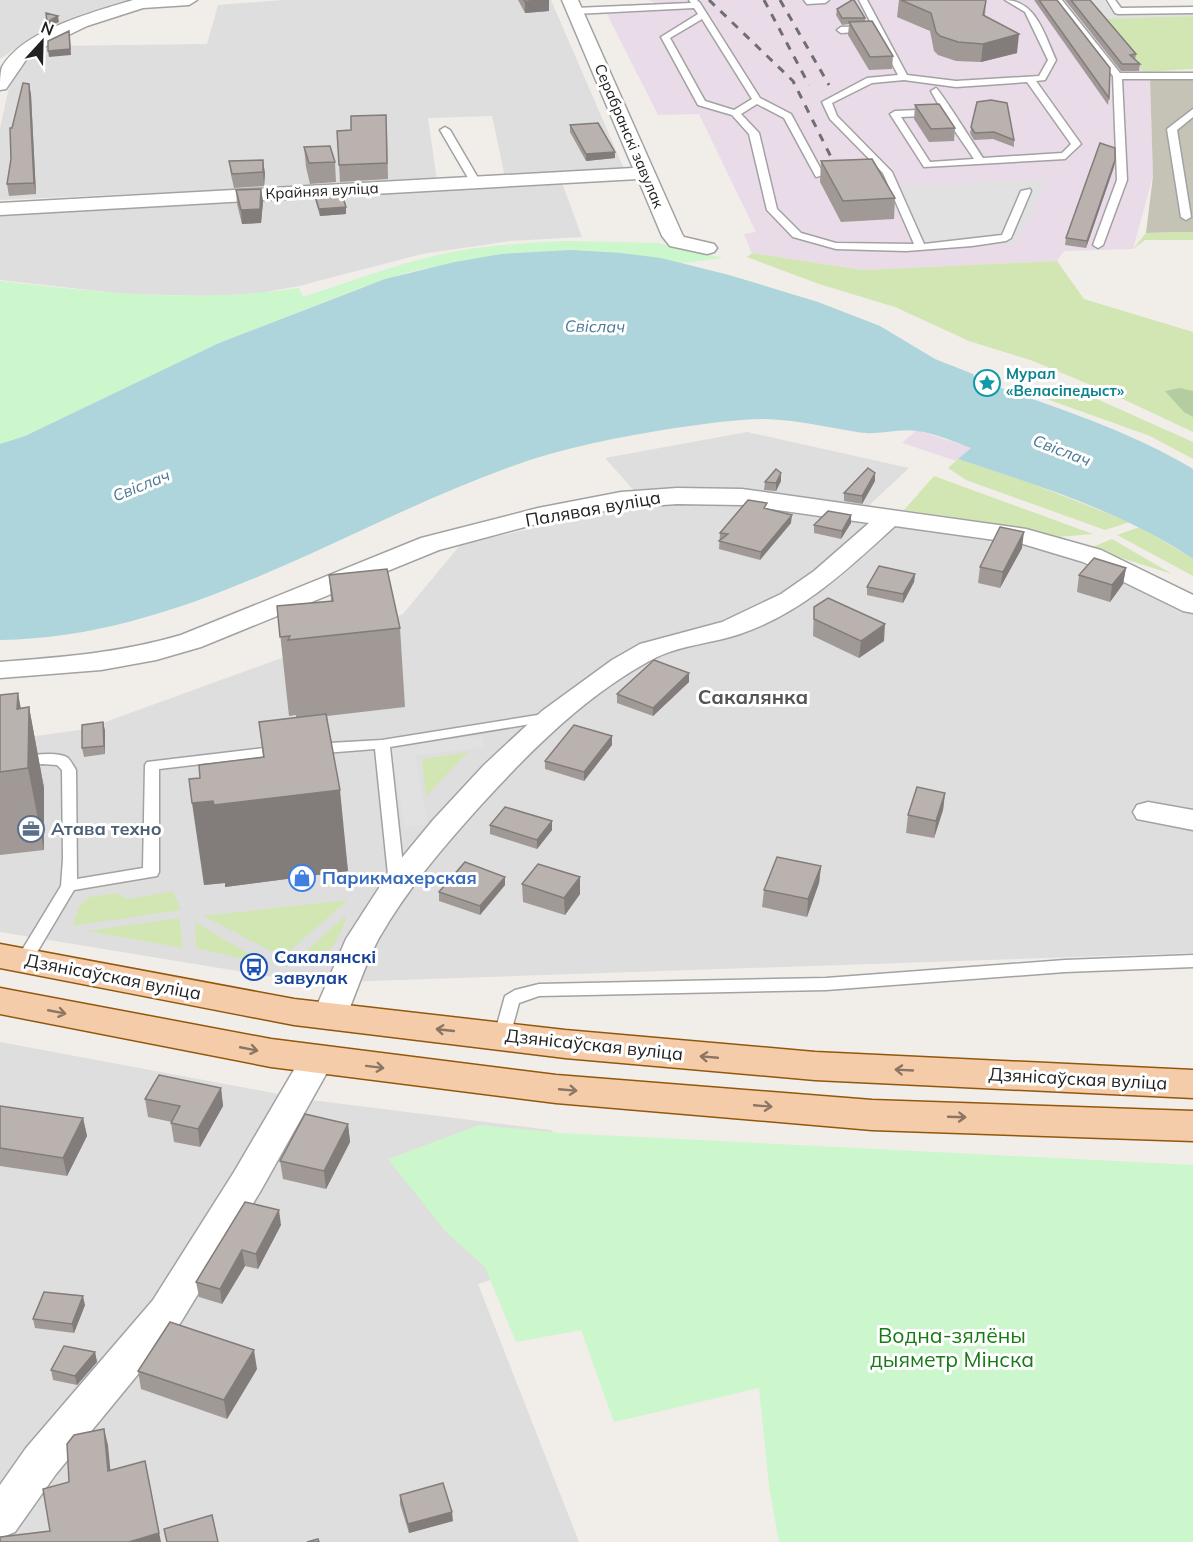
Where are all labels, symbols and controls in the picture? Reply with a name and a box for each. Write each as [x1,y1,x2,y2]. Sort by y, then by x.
north arrow [12,12,72,72]
text: N [38,17,57,40]
street label: Серабранскі завулак [590,61,669,212]
street label: Крайняя вуліца [265,178,379,203]
water label: Свіслач [565,315,625,337]
place label: Мурал «Веласіпедыст» [1006,364,1125,400]
place icon: Мурал «Веласіпедыст» [972,368,1002,398]
water label: Свіслач [1030,430,1094,470]
water label: Свіслач [109,464,173,506]
street label: Палявая вуліца [523,485,662,532]
district label: Сакалянка [698,684,808,709]
office icon: Атава техно [16,814,46,844]
place label: Атава техно [51,817,162,840]
shop icon: Парикмахерская [287,863,317,893]
place label: Парикмахерская [322,866,477,889]
place label: Сакалянскі завулак [274,945,376,989]
street label: Дзянісаўская вуліца [23,948,203,1005]
bus stop icon: Сакалянскі завулак [239,952,269,982]
one-way arrow [47,1007,67,1018]
one-way arrow [435,1024,455,1035]
street label: Дзянісаўская вуліца [504,1024,684,1065]
one-way arrow [239,1044,258,1055]
one-way arrow [700,1051,720,1062]
one-way arrow [364,1061,384,1072]
street label: Дзянісаўская вуліца [988,1062,1168,1095]
one-way arrow [894,1065,914,1076]
one-way arrow [558,1085,578,1096]
one-way arrow [752,1101,772,1112]
one-way arrow [947,1112,967,1123]
park label: Водна-зялёны дыяметр Мінска [870,1322,1034,1372]

